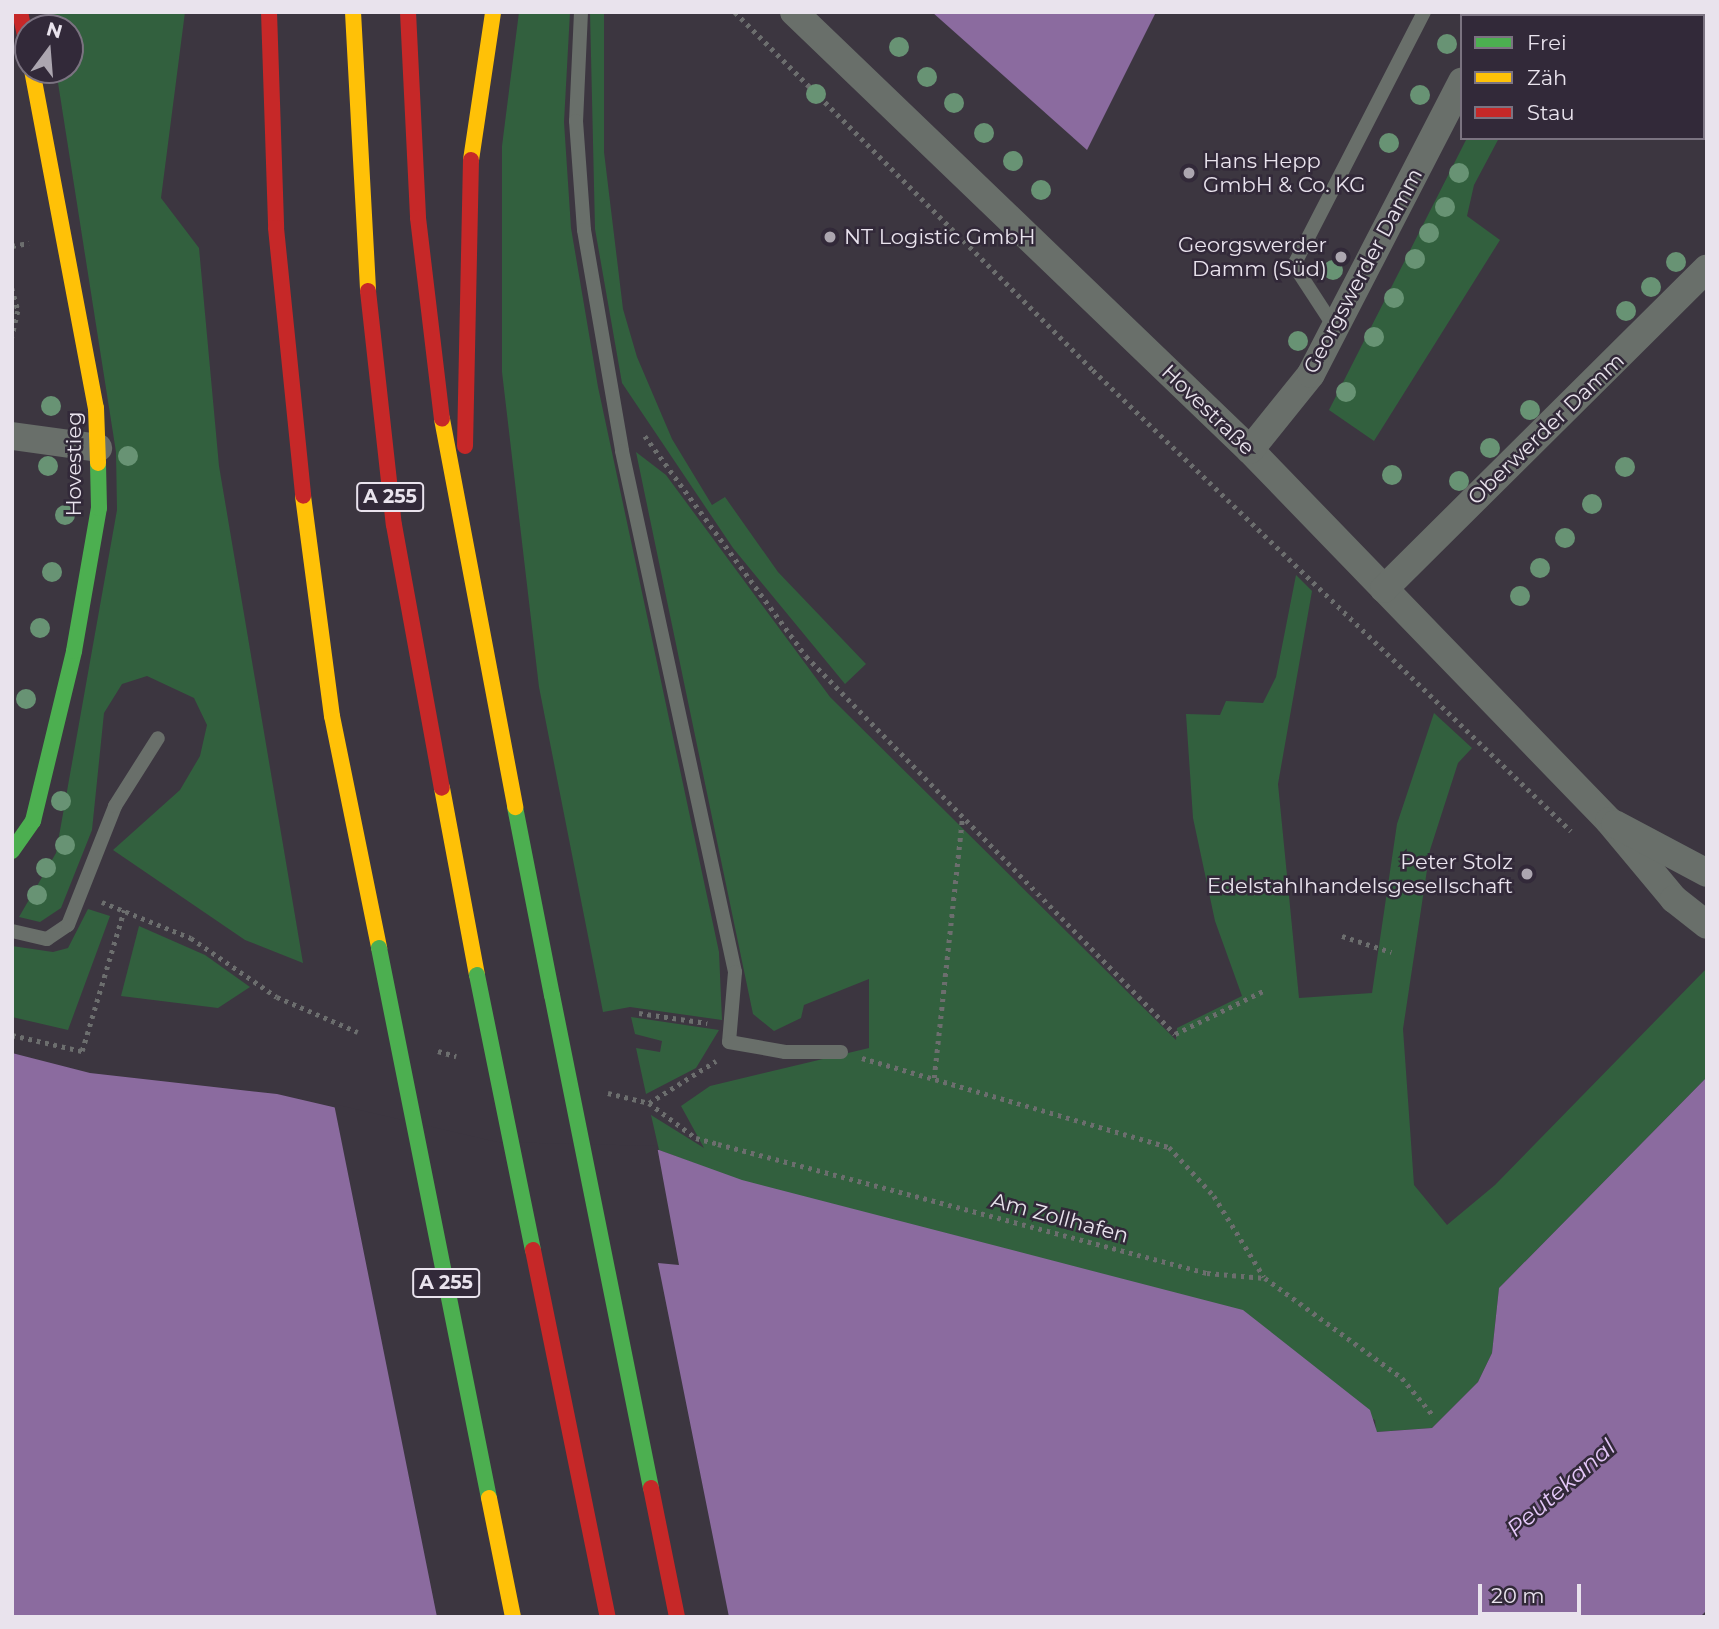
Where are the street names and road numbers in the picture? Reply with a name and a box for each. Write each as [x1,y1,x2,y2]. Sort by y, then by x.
street label: Georgswerder Damm [1298,164,1428,378]
street label: Oberwerder Damm [1463,348,1629,510]
street label: Hovestraße [1156,360,1260,460]
street label: Hovestieg [61,411,87,517]
road number: A 255 [355,482,425,512]
street label: Am Zollhafen [989,1188,1131,1248]
road number: A 255 [411,1268,481,1298]

